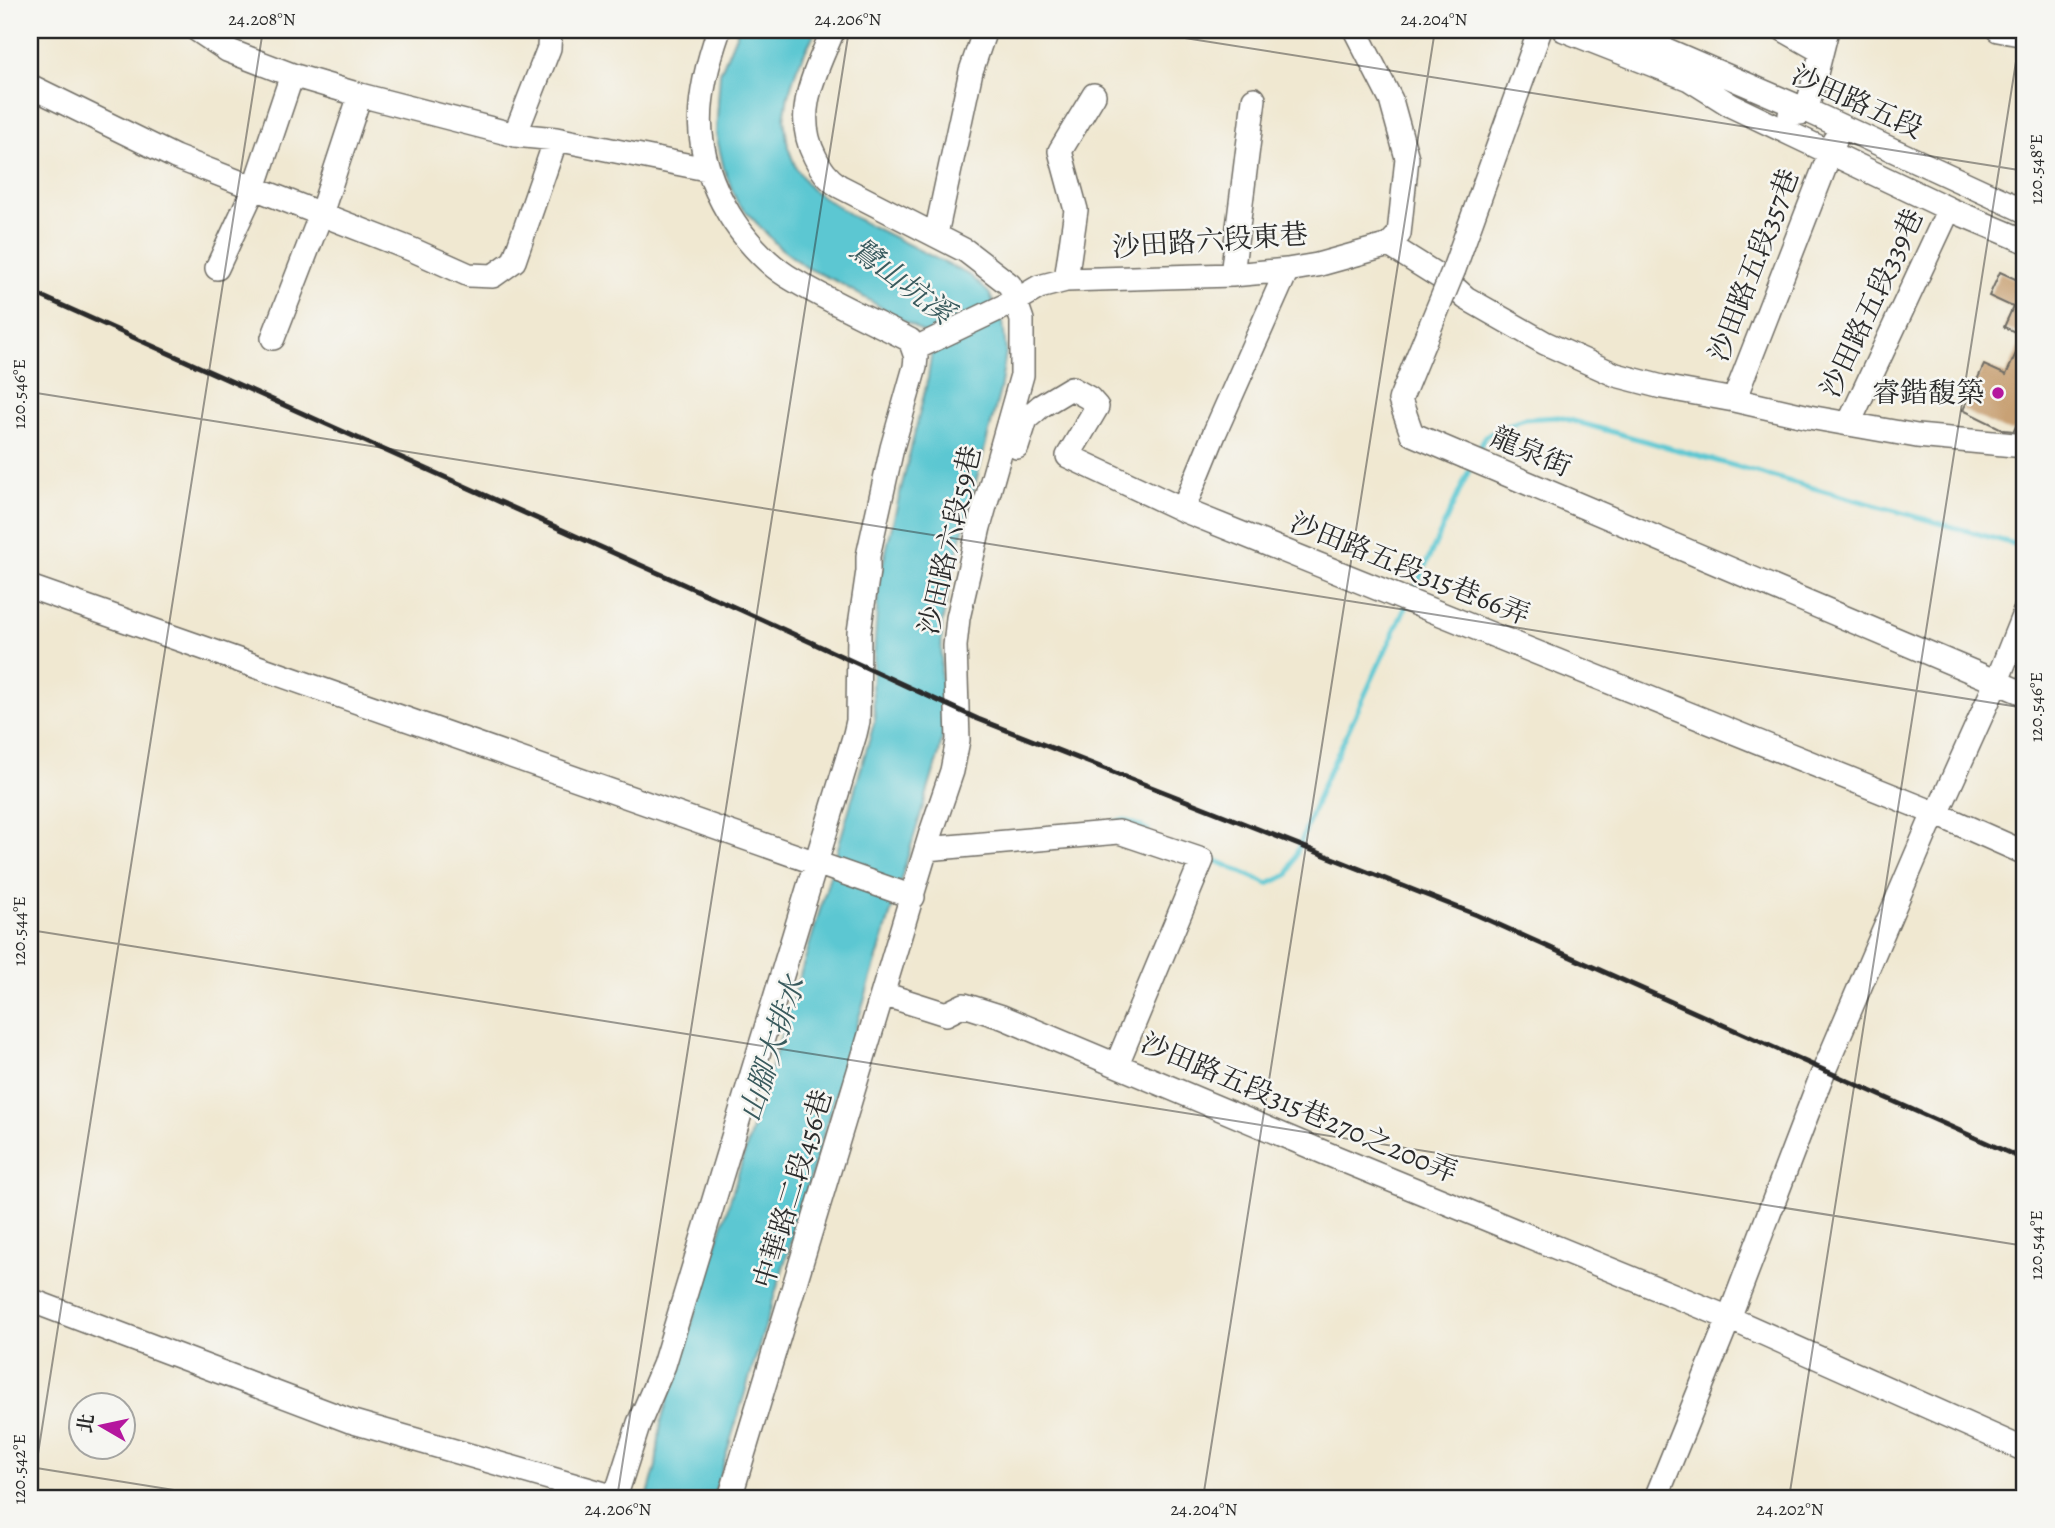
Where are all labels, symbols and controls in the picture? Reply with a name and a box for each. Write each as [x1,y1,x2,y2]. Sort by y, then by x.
text: 24.208°N [228,7,296,31]
text: 24.206°N [814,7,882,31]
text: 24.204°N [1401,7,1467,31]
street label: 沙田路五段 [1785,56,1929,148]
text: 120.548°E [2024,134,2048,204]
street label: 沙田路五段357巷 [1700,163,1808,367]
street label: 沙田路五段339巷 [1812,203,1932,403]
street label: 沙田路六段東巷 [1111,215,1309,267]
water label: 鷺山坑溪 [842,229,964,335]
text: 120.546°E [7,359,31,429]
place label: 睿鍇馥築 [1872,374,1984,412]
marker: 睿鍇馥築 [1990,385,2006,401]
street label: 龍泉街 [1485,418,1577,486]
street label: 沙田路六段59巷 [910,442,990,638]
street label: 沙田路五段315巷66弄 [1285,504,1535,634]
text: 120.546°E [2024,672,2048,742]
text: 120.544°E [7,896,31,966]
water label: 山腳大排水 [730,969,815,1127]
street label: 沙田路五段315巷270之200弄 [1135,1024,1463,1192]
street label: 中華路二段456巷 [745,1085,841,1293]
text: 120.544°E [2024,1210,2048,1280]
north arrow [66,1392,136,1462]
text: 北 [72,1412,101,1435]
text: 120.542°E [7,1434,31,1504]
text: 24.206°N [584,1497,652,1521]
text: 24.204°N [1171,1497,1237,1521]
text: 24.202°N [1756,1497,1824,1521]

